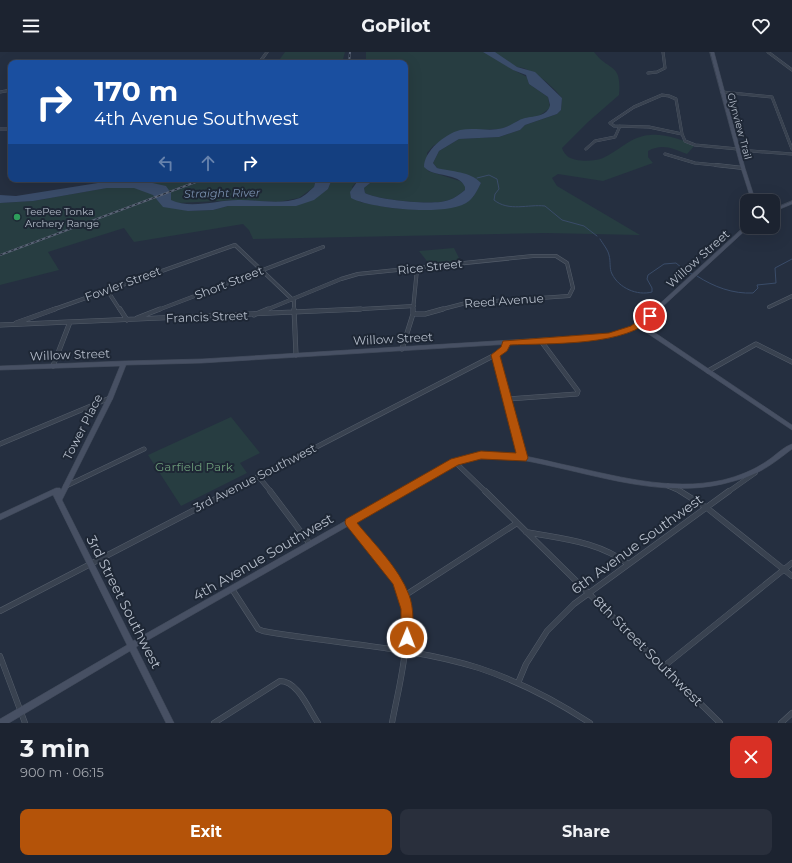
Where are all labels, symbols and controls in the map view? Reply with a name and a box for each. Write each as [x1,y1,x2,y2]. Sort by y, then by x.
icon: menu [20,15,42,37]
text: GoPilot [361,15,431,37]
icon: heart [750,15,772,37]
text: 170 m [94,74,178,108]
icon: right [28,76,80,128]
street label: Glynview Trail [724,91,755,161]
text: 4th Avenue Southwest [94,108,299,130]
icon: left [155,152,177,174]
icon: ahead [197,152,219,174]
icon: right [239,152,261,174]
water label: Straight River [184,185,261,201]
map controls [740,194,780,234]
button: search [740,194,780,234]
place label: TeePee Tonka Archery Range [25,205,99,230]
marker: TeePee Tonka Archery Range [12,212,22,222]
street label: Willow Street [663,226,733,291]
street label: Rice Street [397,256,463,277]
street label: Fowler Street [83,263,163,304]
street label: Short Street [192,263,265,302]
street label: Reed Avenue [464,290,544,311]
pin [633,299,667,333]
icon: arrive [639,305,661,327]
street label: Francis Street [166,308,248,325]
street label: Willow Street [353,329,433,348]
street label: Willow Street [30,346,110,363]
street label: Tower Place [60,391,106,462]
street label: 3rd Avenue Southwest [191,440,319,515]
park label: Garfield Park [155,459,234,474]
street label: 6th Avenue Southwest [568,490,707,598]
street label: 4th Avenue Southwest [189,509,337,605]
street label: 3rd Street Southwest [83,532,166,672]
street label: 8th Street Southwest [589,592,707,710]
position arrow [386,617,428,659]
text: 3 min [20,734,90,763]
button: close [730,736,772,778]
text: 900 m · 06:15 [20,764,104,780]
button: Exit [20,809,392,855]
button: Share [400,809,772,855]

